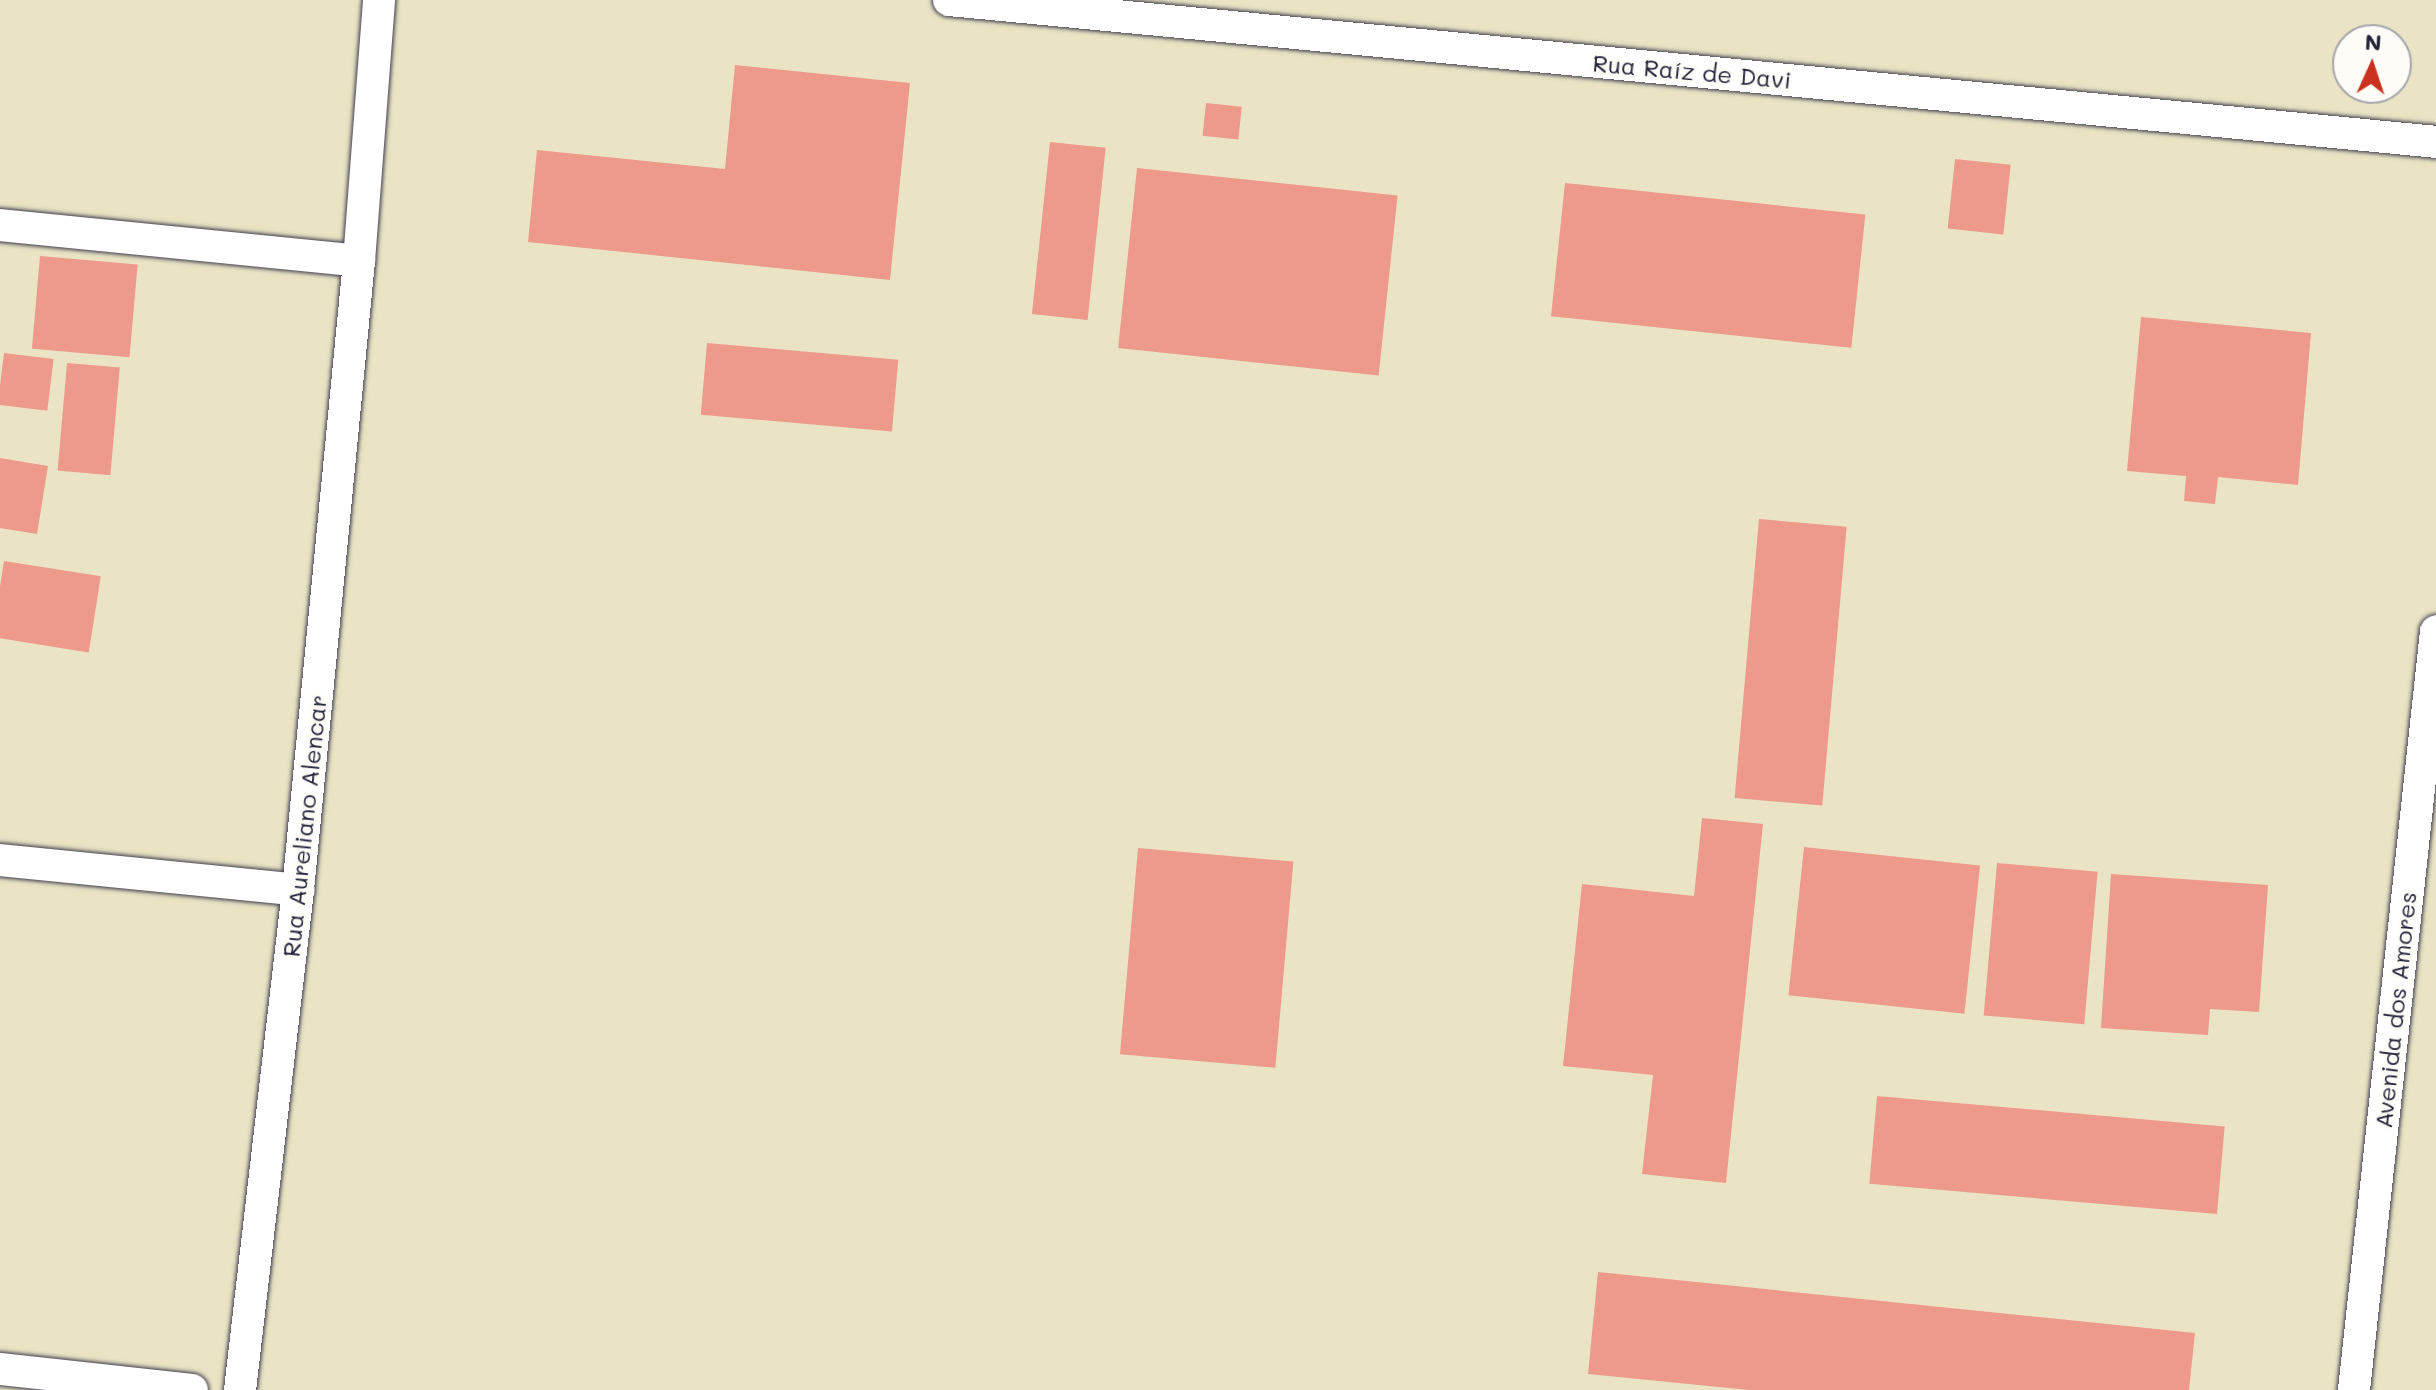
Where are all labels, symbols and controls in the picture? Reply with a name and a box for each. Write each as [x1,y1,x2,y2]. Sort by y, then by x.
north arrow [2332,24,2412,104]
text: N [2364,27,2382,56]
street label: Rua Raíz de Davi [1591,48,1793,94]
street label: Rua Aureliano Alencar [276,694,332,958]
street label: Avenida dos Amores [2368,890,2422,1130]

